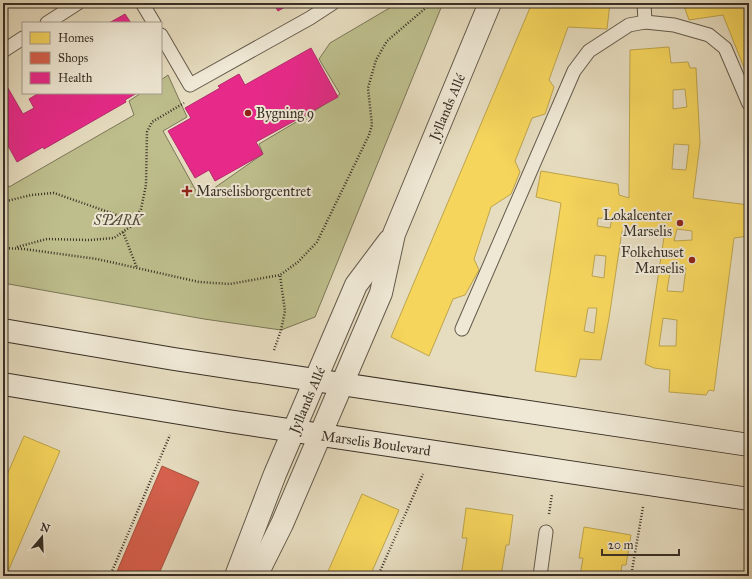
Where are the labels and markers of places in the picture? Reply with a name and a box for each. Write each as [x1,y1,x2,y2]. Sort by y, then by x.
place label: Bygning 9 [256,105,314,122]
marker: Bygning 9 [243,108,253,118]
place label: Marselisborgcentret [196,183,311,200]
marker: Marselisborgcentret [181,185,193,197]
place label: Lokalcenter Marselis [603,207,673,240]
marker: Lokalcenter Marselis [675,218,685,228]
place label: Folkehuset Marselis [621,244,684,277]
marker: Folkehuset Marselis [687,255,697,265]

